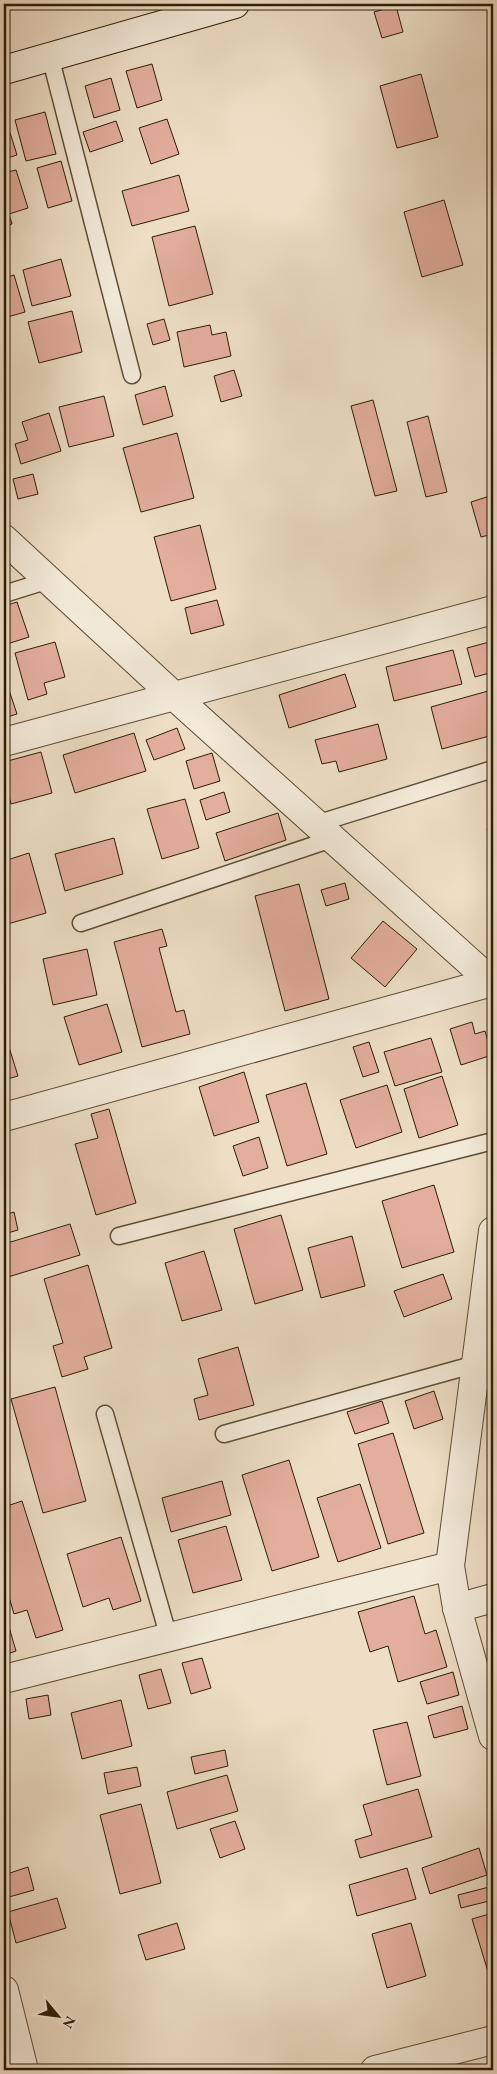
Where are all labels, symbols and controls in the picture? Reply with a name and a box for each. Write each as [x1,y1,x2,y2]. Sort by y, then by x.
north arrow [32,1992,82,2042]
text: N [58,2013,80,2032]

